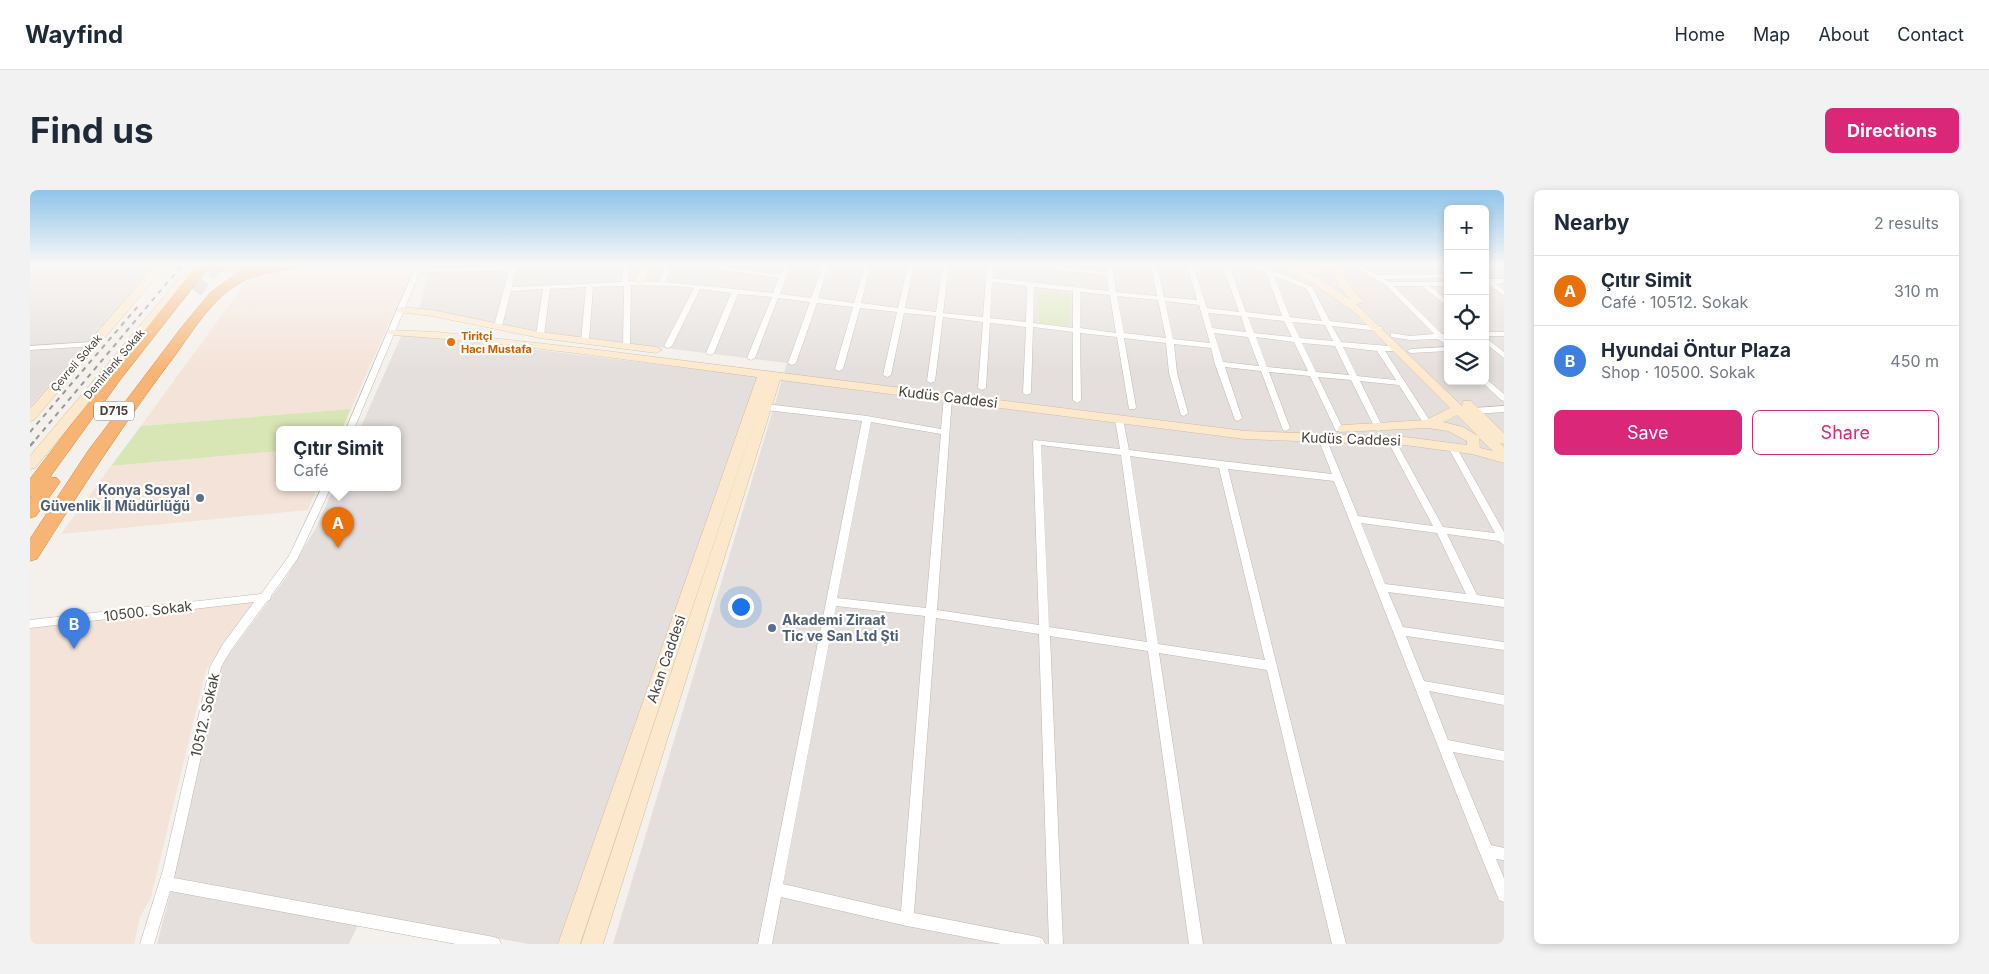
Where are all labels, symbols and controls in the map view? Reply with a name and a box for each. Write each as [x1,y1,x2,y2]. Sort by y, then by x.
text: Wayfind [25,20,123,49]
text: Home [1675,24,1725,45]
text: Map [1753,24,1790,45]
text: About [1818,24,1869,45]
text: Contact [1897,24,1964,45]
button: Directions [1825,108,1959,153]
text: Find us [30,109,154,151]
map controls [1444,205,1489,385]
button: + [1444,205,1489,250]
text: Nearby [1554,210,1629,235]
text: 2 results [1874,213,1939,233]
button: − [1444,250,1489,295]
text: Çıtır Simit [1601,269,1692,292]
text: A [1564,281,1576,301]
text: 310 m [1894,281,1939,301]
text: Café · 10512. Sokak [1601,292,1748,312]
button: locate [1444,295,1489,340]
street label: Demirlenk Sokak [80,326,148,402]
place label: Tiritçi Hacı Mustafa [461,329,532,356]
street label: Çevreli Sokak [47,332,105,394]
marker: Tiritçi Hacı Mustafa [445,336,457,348]
text: Hyundai Öntur Plaza [1601,339,1791,362]
button: layers [1444,340,1489,385]
text: B [1565,351,1575,371]
text: 450 m [1890,351,1939,371]
text: Shop · 10500. Sokak [1601,362,1755,382]
street label: Kudüs Caddesi [898,382,999,411]
road number: D715 [94,402,134,420]
button: Save [1554,410,1742,455]
button: Share [1752,410,1939,455]
popup [276,426,401,491]
street label: Kudüs Caddesi [1301,428,1401,449]
text: Çıtır Simit [293,437,384,460]
text: Café [293,460,329,480]
place label: Konya Sosyal Güvenlik İl Müdürlüğü [40,481,190,514]
marker: Konya Sosyal Güvenlik İl Müdürlüğü [194,492,206,504]
pin: A [322,507,354,548]
your location [728,594,754,620]
street label: 10500. Sokak [103,597,193,624]
pin: B [58,608,90,649]
place label: Akademi Ziraat Tic ve San Ltd Şti [782,611,899,644]
street label: Akan Caddesi [643,613,688,705]
marker: Akademi Ziraat Tic ve San Ltd Şti [766,622,778,634]
street label: 10512. Sokak [187,671,223,759]

